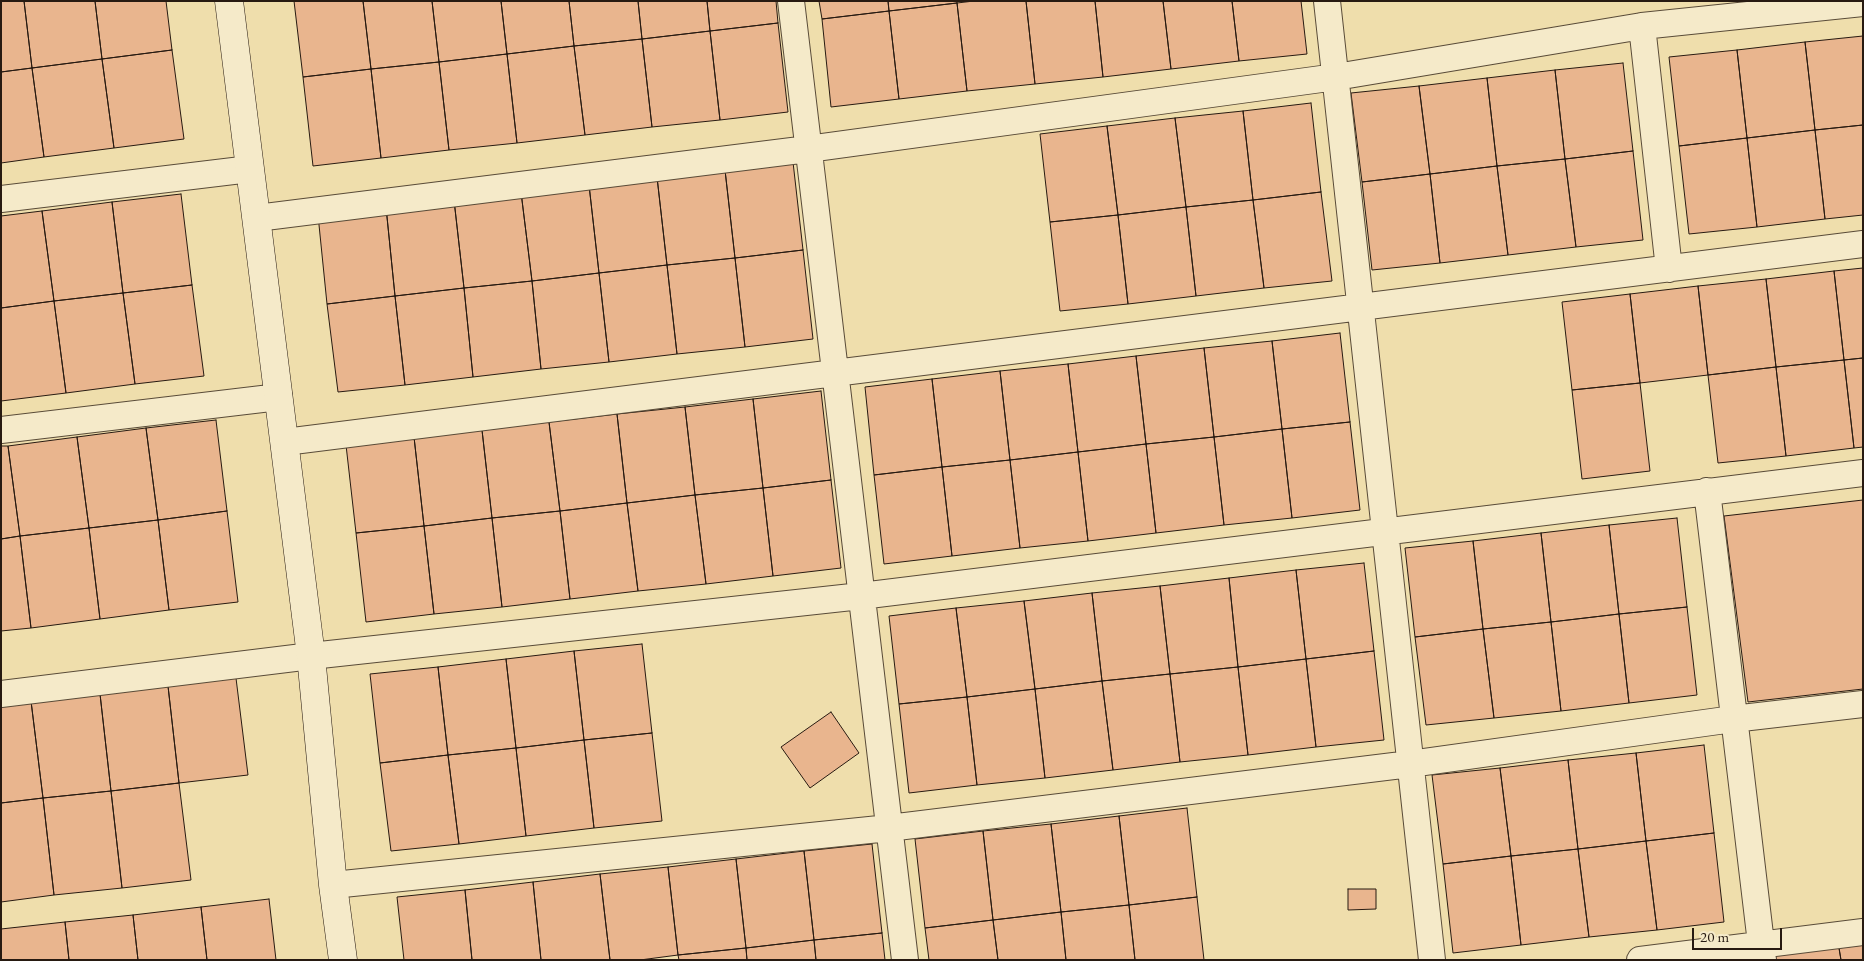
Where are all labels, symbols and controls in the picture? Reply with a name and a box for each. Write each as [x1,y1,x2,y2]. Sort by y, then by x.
scale bar [1694,918,1784,950]
text: 20 m [1700,927,1729,946]

